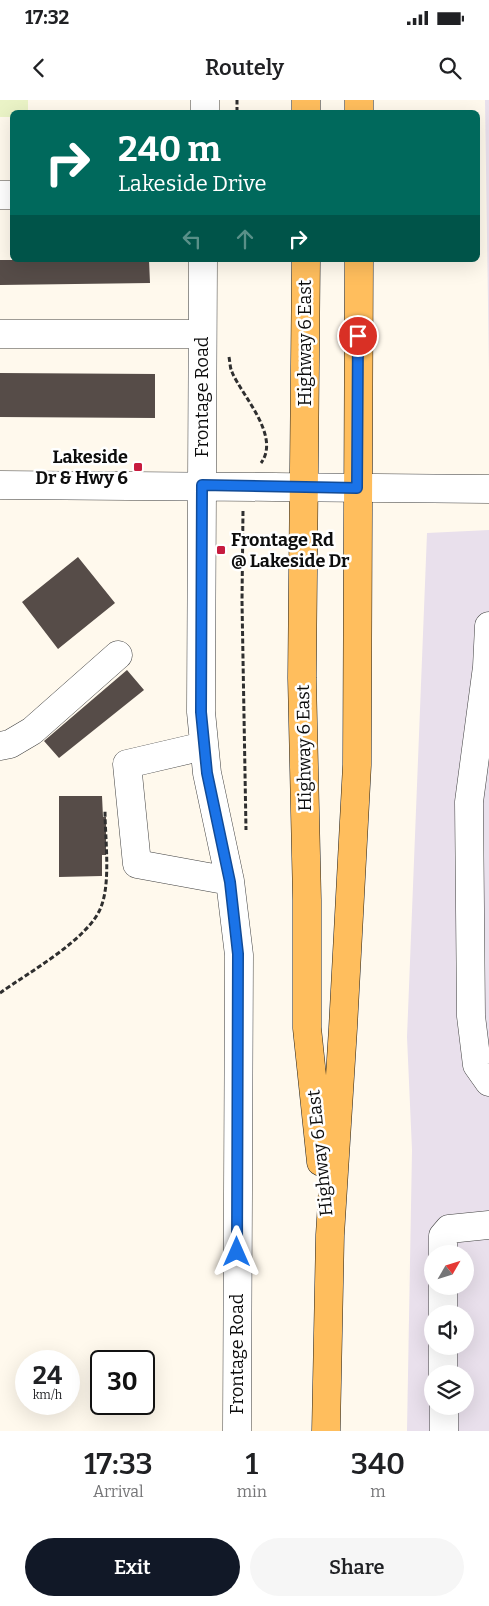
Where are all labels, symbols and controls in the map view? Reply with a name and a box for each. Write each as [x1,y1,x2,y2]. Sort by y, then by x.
text: 17:32 [25,6,69,29]
icon: back [25,54,53,82]
text: Routely [205,54,284,81]
icon: search [436,54,464,82]
text: 240 m [118,128,221,170]
icon: right [35,130,100,195]
text: Lakeside Drive [118,170,266,197]
icon: left [178,225,206,253]
icon: ahead [231,225,259,253]
icon: right [284,225,312,253]
street label: Highway 6 East [294,279,316,406]
pin [337,315,379,357]
icon: arrive [344,322,372,350]
street label: Frontage Road [191,336,213,457]
place label: Lakeside Dr & Hwy 6 [35,446,128,489]
marker: Lakeside Dr & Hwy 6 [132,461,144,473]
place label: Frontage Rd @ Lakeside Dr [231,529,350,572]
marker: Frontage Rd @ Lakeside Dr [215,544,227,556]
street label: Highway 6 East [292,684,316,812]
street label: Highway 6 East [302,1088,338,1217]
position arrow [210,1225,262,1277]
north arrow [424,1245,474,1295]
map controls [424,1245,474,1415]
street label: Frontage Road [226,1293,248,1414]
button: sound [424,1305,474,1355]
speed limit sign: 30 [90,1350,155,1415]
text: 24 [33,1361,62,1391]
button: layers [424,1365,474,1415]
text: km/h [33,1388,62,1402]
text: 17:33 [84,1446,153,1482]
text: 1 [245,1446,258,1482]
text: 340 [351,1446,405,1482]
text: Arrival [93,1482,144,1501]
text: min [237,1482,267,1501]
text: m [370,1482,386,1501]
button: Exit [25,1538,240,1596]
button: Share [250,1538,464,1596]

